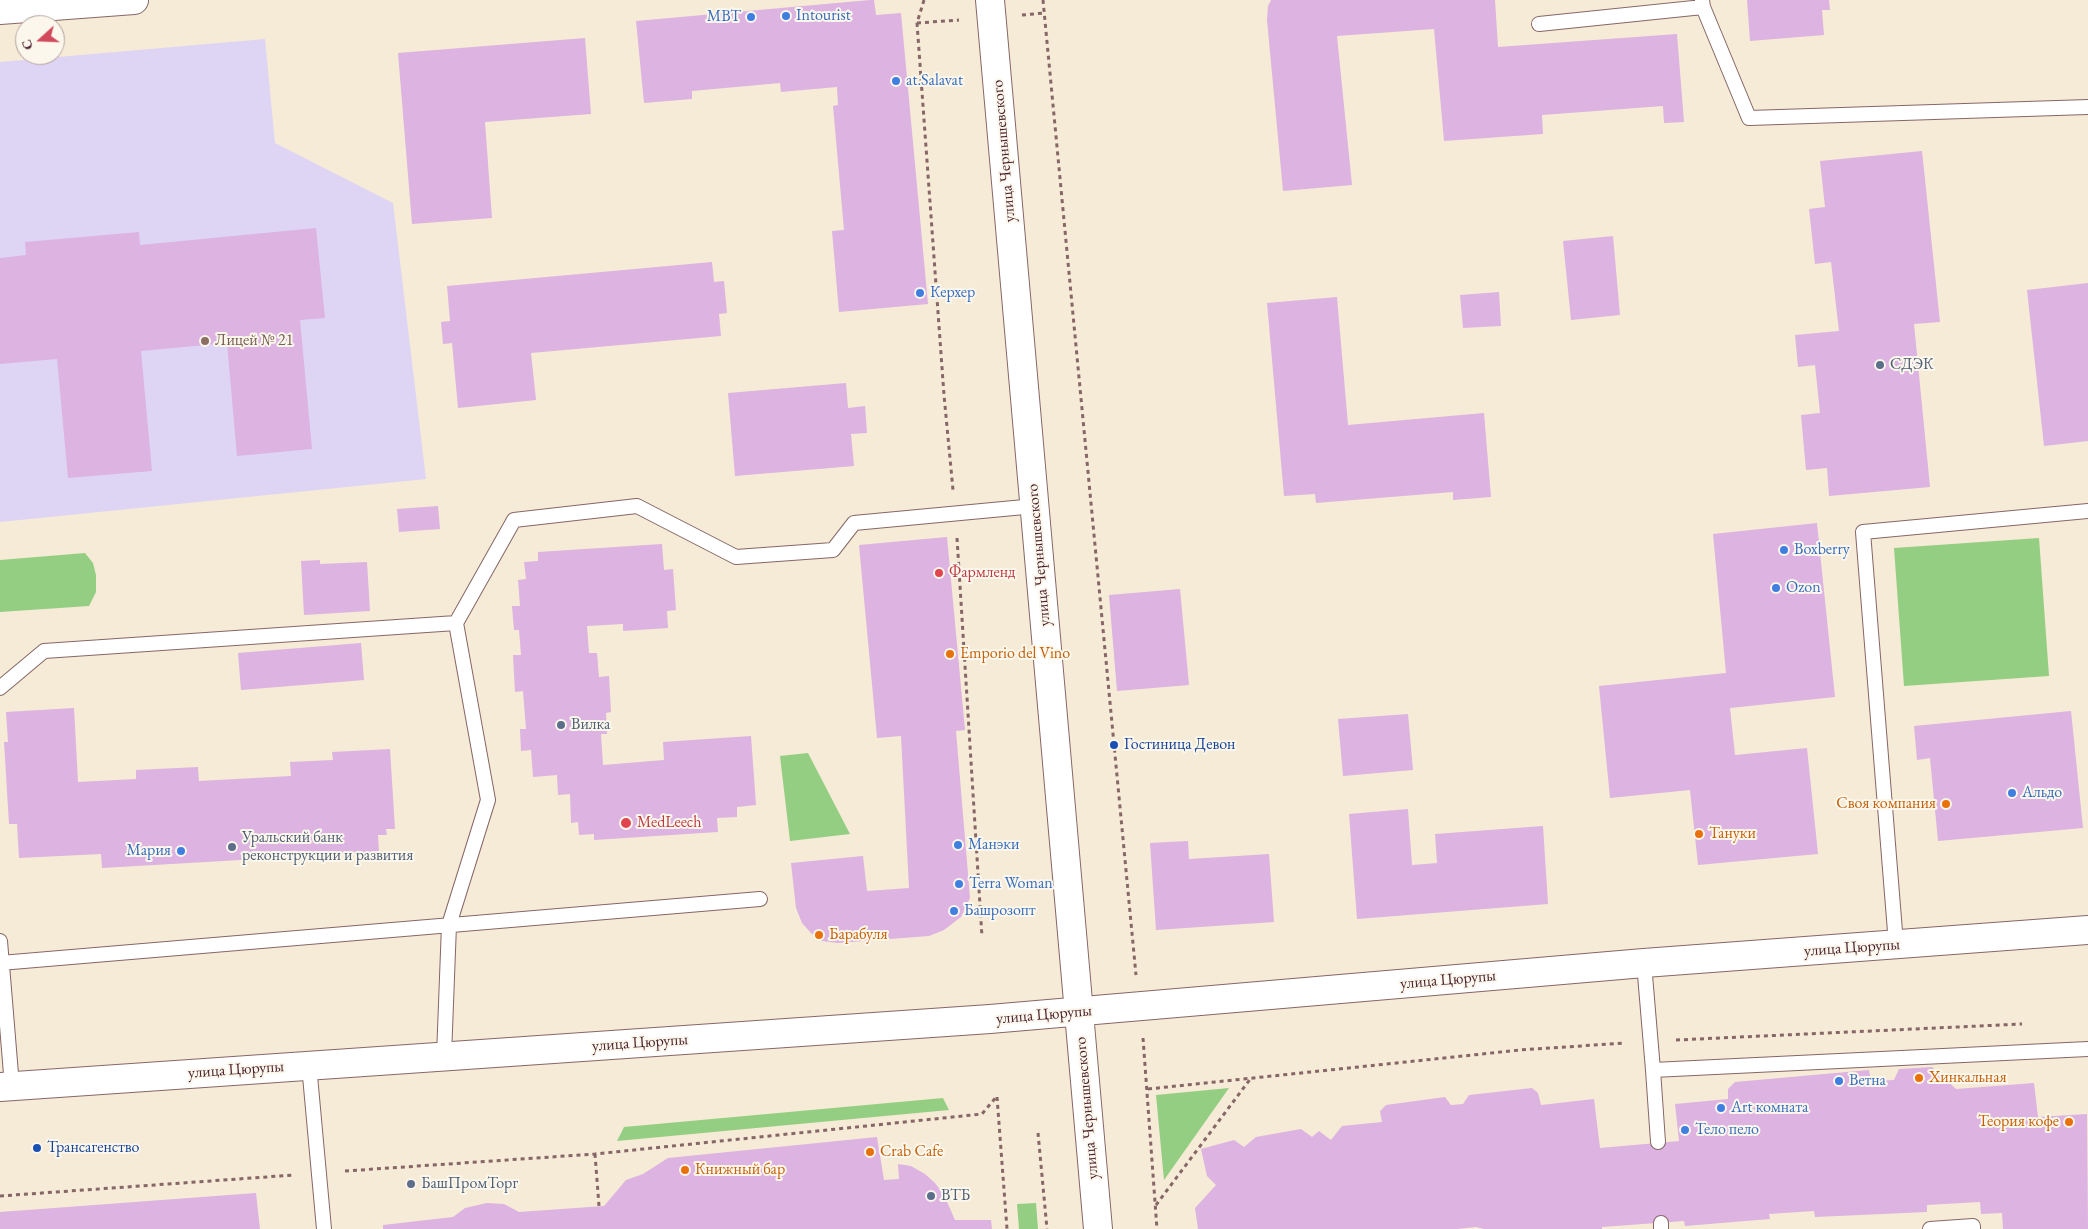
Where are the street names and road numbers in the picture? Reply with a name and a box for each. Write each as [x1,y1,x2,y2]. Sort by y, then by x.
street label: улица Чернышевского [988,79,1020,223]
street label: улица Чернышевского [1023,483,1055,627]
street label: улица Цюрупы [1803,935,1901,961]
street label: улица Цюрупы [1399,966,1497,994]
street label: улица Цюрупы [995,1001,1093,1029]
street label: улица Цюрупы [591,1030,689,1056]
street label: улица Чернышевского [1071,1036,1103,1180]
street label: улица Цюрупы [187,1057,285,1083]

